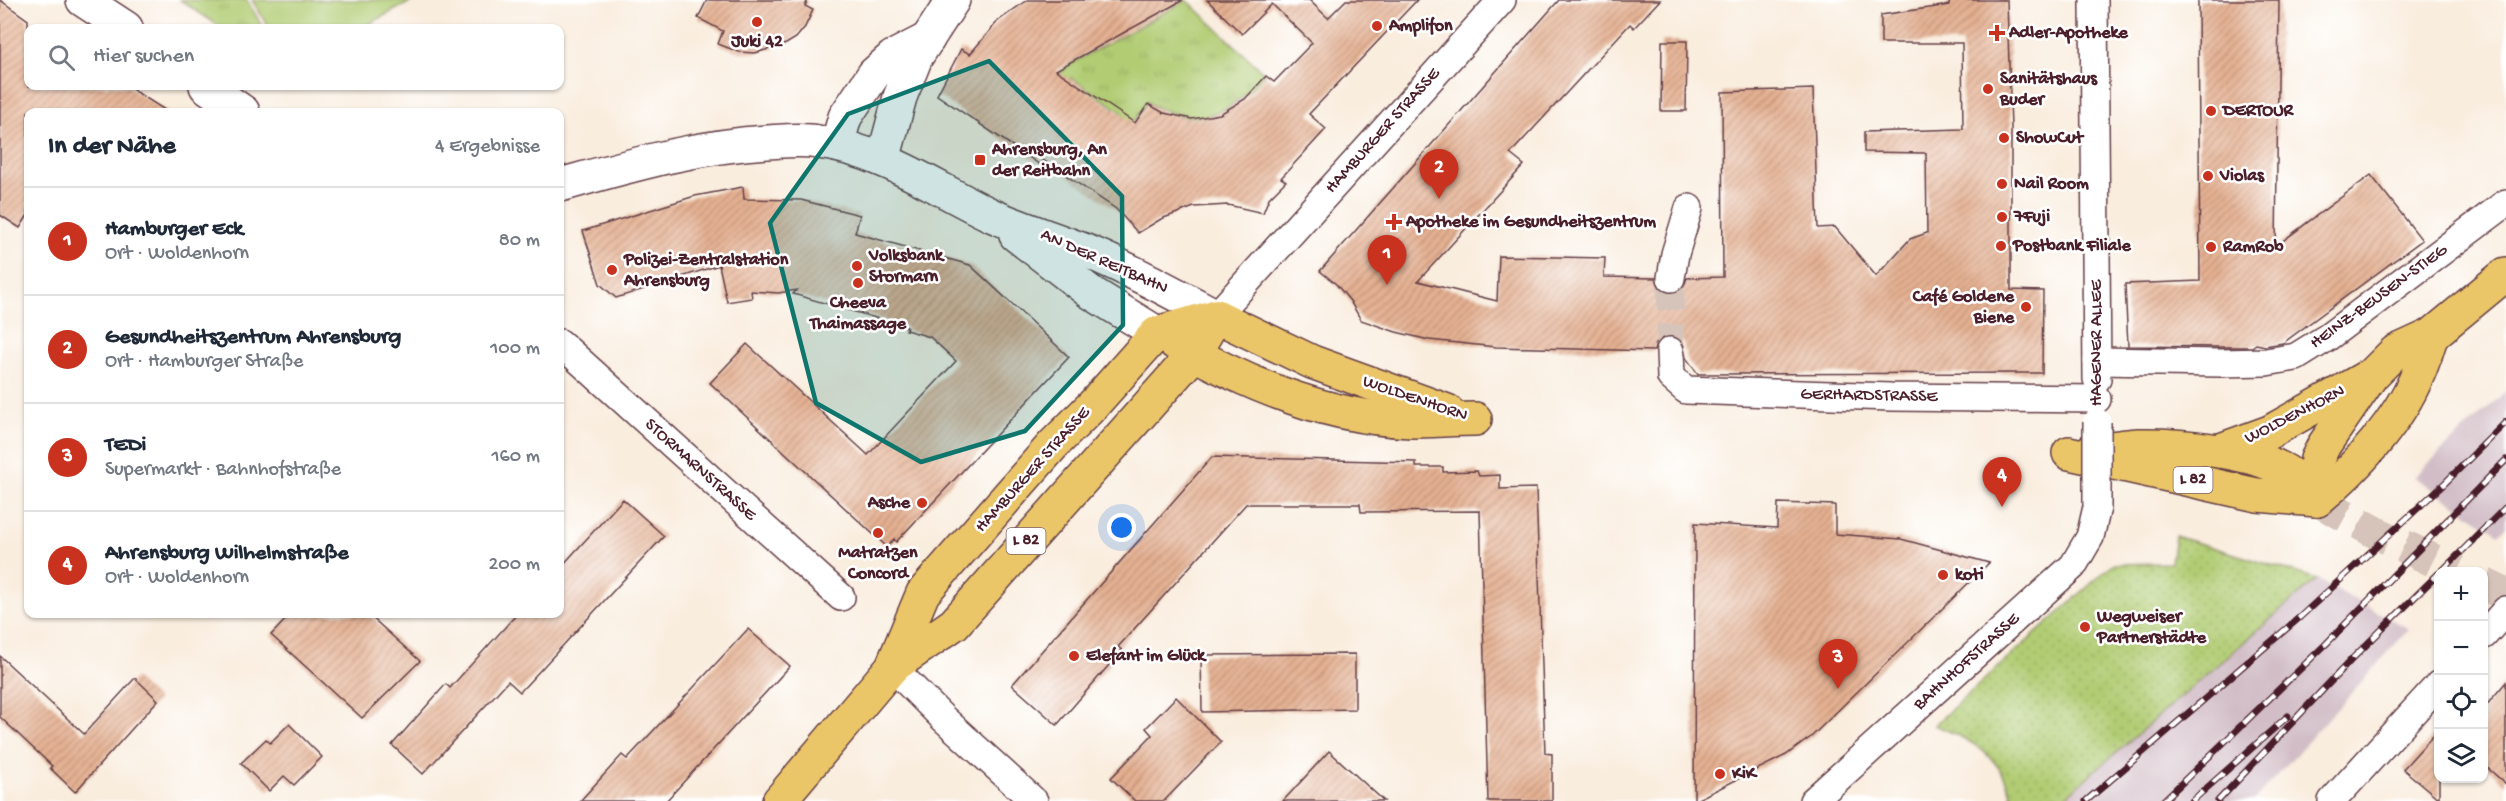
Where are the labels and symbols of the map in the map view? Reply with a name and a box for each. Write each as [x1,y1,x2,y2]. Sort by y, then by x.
marker: Juki 42 [750,15,764,29]
place label: Amplifon [1388,16,1453,37]
marker: Amplifon [1370,19,1384,33]
place label: Adler-Apotheke [2008,23,2129,44]
marker: Adler-Apotheke [1990,26,2004,40]
place label: Juki 42 [730,32,783,53]
street label: HAMBURGER STRASSE [1321,63,1445,198]
place label: Sanitätshaus Buder [1999,69,2098,111]
marker: Sanitätshaus Buder [1981,82,1995,96]
place label: DERTOUR [2221,101,2295,122]
marker: DERTOUR [2204,104,2218,118]
place label: ShowCut [2016,128,2085,149]
marker: ShowCut [1997,131,2011,145]
place label: Ahrensburg, An der Reitbahn [991,140,1107,182]
pin: 2 [1420,150,1458,199]
marker: Ahrensburg, An der Reitbahn [973,153,987,167]
place label: Violas [2219,166,2265,187]
marker: Violas [2201,169,2215,183]
place label: Nail Room [2014,174,2089,195]
marker: Nail Room [1995,177,2009,191]
place label: 7Fuji [2013,207,2050,228]
marker: 7Fuji [1995,210,2009,224]
place label: Apotheke im Gesundheitszentrum [1405,212,1656,233]
marker: Apotheke im Gesundheitszentrum [1387,215,1401,229]
street label: AN DER REITBAHN [1037,225,1171,299]
pin: 1 [1368,236,1406,285]
place label: Postbank Filiale [2012,236,2132,257]
place label: RamRob [2222,237,2284,258]
marker: Postbank Filiale [1994,239,2008,253]
marker: RamRob [2204,240,2218,254]
street label: HEINZ-BEUSEN-STIEG [2306,240,2452,354]
place label: Volksbank Stormarn [868,246,945,288]
place label: Polizei-Zentralstation Ahrensburg [623,250,789,292]
marker: Volksbank Stormarn [850,259,864,273]
marker: Polizei-Zentralstation Ahrensburg [605,263,619,277]
marker: Cheeva Thaimassage [851,276,865,290]
street label: HAGENER ALLEE [2087,279,2108,406]
place label: Café Goldene Biene [1912,287,2015,329]
place label: Cheeva Thaimassage [808,293,907,335]
marker: Café Goldene Biene [2019,300,2033,314]
street label: WOLDENHORN [1360,371,1470,427]
street label: WOLDENHORN [2241,381,2349,449]
street label: GERHARDSTRASSE [1800,384,1939,408]
street label: HAMBURGER STRASSE [971,402,1095,537]
street label: STORMARNSTRASSE [640,414,761,526]
pin: 4 [1982,458,2022,507]
road number: L 82 [2174,467,2212,493]
place label: Asche [867,493,911,514]
marker: Asche [915,496,929,510]
your location [1107,513,1136,542]
marker: Matratzen Concord [871,526,885,540]
road number: L 82 [1006,528,1046,554]
place label: Matratzen Concord [838,543,918,585]
place label: koti [1955,565,1984,586]
marker: koti [1936,568,1950,582]
place label: Wegweiser Partnerstädte [2096,607,2207,649]
street label: BAHNHOFSTRASSE [1909,608,2025,716]
marker: Wegweiser Partnerstädte [2078,620,2092,634]
pin: 3 [1818,640,1858,689]
place label: Elefant im Glück [1086,646,1207,667]
marker: Elefant im Glück [1067,649,1081,663]
place label: KiK [1731,764,1758,785]
marker: KiK [1713,767,1727,781]

